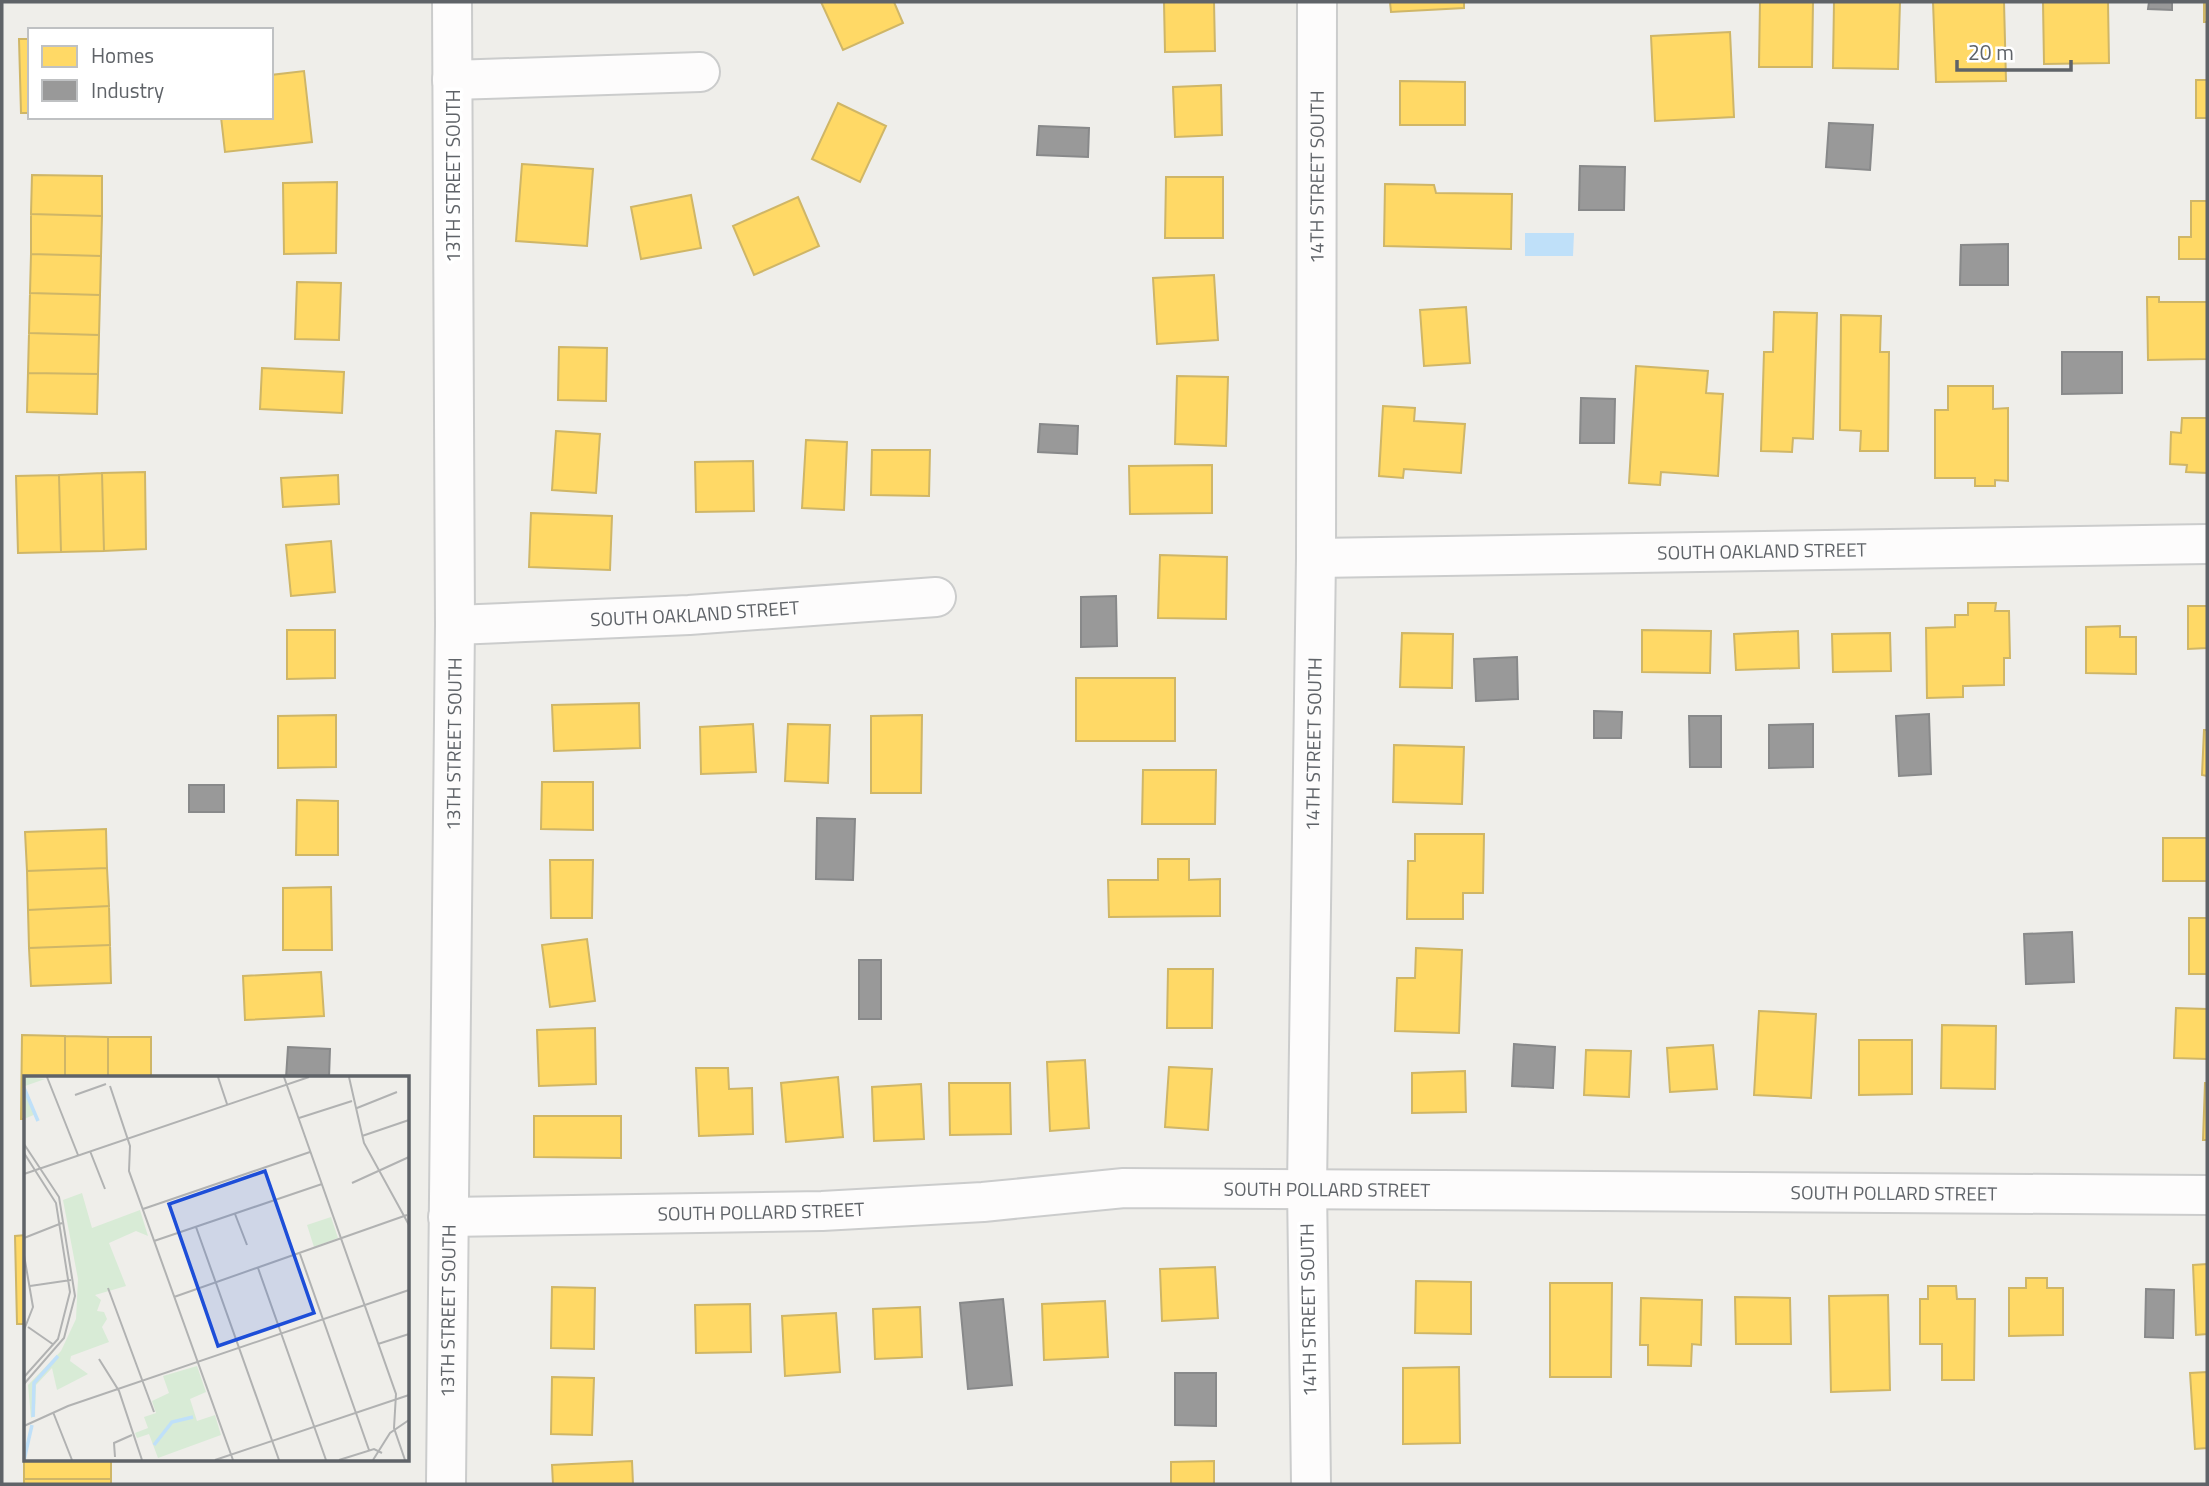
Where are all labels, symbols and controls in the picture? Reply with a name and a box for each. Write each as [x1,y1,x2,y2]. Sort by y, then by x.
legend [28,28,273,119]
scale bar [1957,28,2071,72]
text: 20 m [1968,36,2014,68]
text: Homes [91,39,154,71]
text: Industry [91,74,164,106]
street label: 13TH STREET SOUTH [438,89,467,263]
street label: 14TH STREET SOUTH [1302,90,1331,264]
street label: SOUTH OAKLAND STREET [1657,534,1867,567]
street label: SOUTH OAKLAND STREET [590,592,800,633]
street label: 13TH STREET SOUTH [438,657,469,831]
street label: 14TH STREET SOUTH [1297,657,1329,831]
inset map [24,1076,410,1462]
street label: SOUTH POLLARD STREET [1224,1174,1430,1204]
street label: SOUTH POLLARD STREET [1791,1177,1997,1208]
street label: SOUTH POLLARD STREET [657,1194,865,1228]
street label: 14TH STREET SOUTH [1291,1223,1324,1397]
street label: 13TH STREET SOUTH [432,1224,463,1398]

